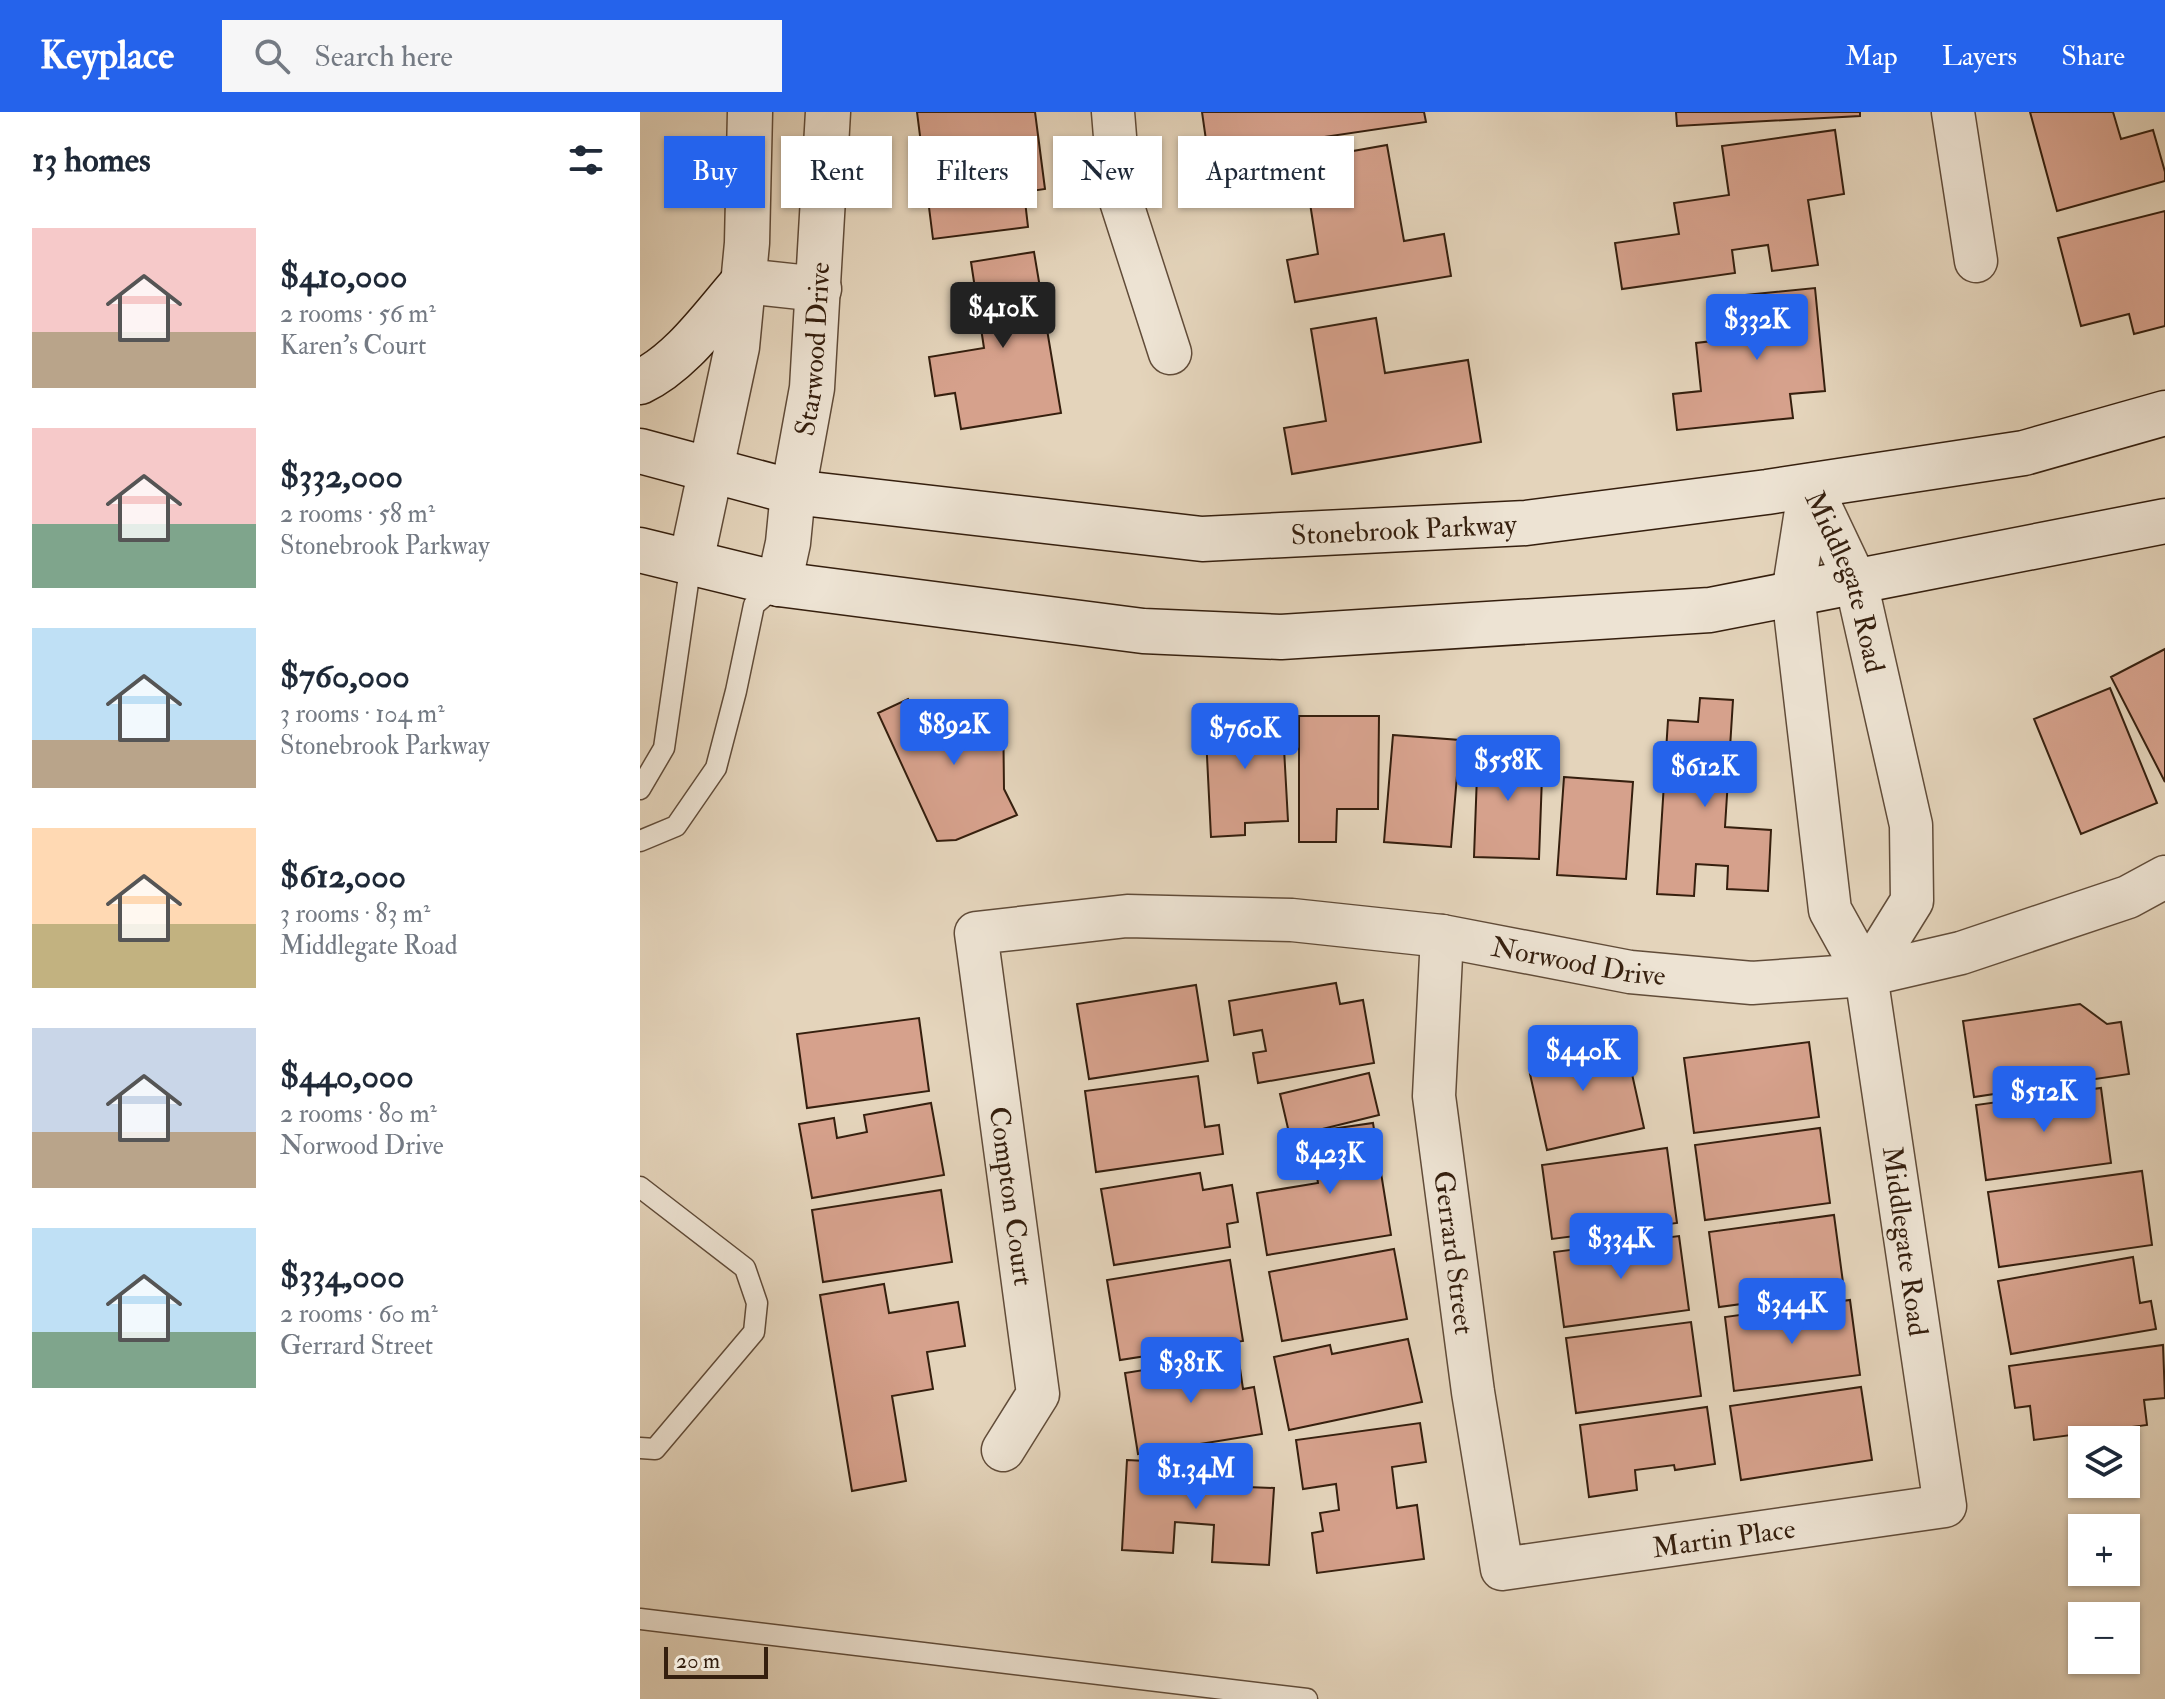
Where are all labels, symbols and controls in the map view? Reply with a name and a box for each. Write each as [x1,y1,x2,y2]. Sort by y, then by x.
search box [222,20,782,92]
text: Keyplace [40,32,174,80]
icon: search [250,34,294,78]
text: Search here [314,38,453,75]
text: Map [1845,39,1898,74]
text: Layers [1942,39,2017,74]
text: Share [2061,39,2125,74]
chip: Buy [664,136,765,208]
chip: Rent [781,136,892,208]
chip: Filters [908,136,1037,208]
chip: New [1053,136,1162,208]
chip: Apartment [1178,136,1354,208]
icon: filters [564,138,608,182]
text: 13 homes [32,139,151,182]
text: $410,000 [280,255,407,298]
icon: home [96,260,192,356]
street label: Starwood Drive [788,261,838,439]
pin: $410K [947,282,1059,350]
text: $410K [968,292,1038,324]
pin: $332K [1701,294,1813,362]
text: 2 rooms · 56 m² [280,298,436,330]
text: $332K [1724,304,1790,336]
text: Karen's Court [280,330,426,362]
text: $332,000 [280,455,403,498]
icon: home [96,460,192,556]
street label: Middlegate Road [1796,486,1892,676]
text: 2 rooms · 58 m² [280,498,435,530]
street label: Stonebrook Parkway [1290,507,1518,554]
text: Stonebrook Parkway [280,530,490,562]
text: $760,000 [280,655,410,698]
icon: home [96,660,192,756]
text: 3 rooms · 104 m² [280,698,445,730]
pin: $892K [898,699,1010,767]
pin: $760K [1189,703,1301,771]
text: $892K [918,709,990,741]
text: $760K [1209,713,1281,745]
text: Stonebrook Parkway [280,730,490,762]
pin: $558K [1452,735,1564,803]
pin: $612K [1649,741,1761,809]
text: $558K [1474,745,1542,777]
text: $612K [1671,751,1739,783]
text: $612,000 [280,855,406,898]
icon: home [96,860,192,956]
text: 3 rooms · 83 m² [280,898,430,930]
text: Middlegate Road [280,930,458,962]
street label: Norwood Drive [1488,930,1667,994]
pin: $440K [1527,1025,1639,1093]
text: $440K [1546,1035,1620,1067]
text: $440,000 [280,1055,414,1098]
icon: home [96,1060,192,1156]
pin: $512K [1988,1066,2100,1134]
text: $512K [2011,1076,2077,1108]
text: 2 rooms · 80 m² [280,1098,437,1130]
street label: Compton Court [981,1104,1040,1288]
pin: $423K [1274,1128,1386,1196]
text: Norwood Drive [280,1130,444,1162]
text: $423K [1295,1138,1365,1170]
street label: Middlegate Road [1874,1144,1935,1339]
street label: Gerrard Street [1425,1169,1481,1337]
pin: $334K [1565,1213,1677,1281]
text: $334K [1588,1223,1654,1255]
text: $334,000 [280,1255,405,1298]
icon: home [96,1260,192,1356]
pin: $344K [1736,1278,1848,1346]
text: $344K [1757,1288,1827,1320]
text: 2 rooms · 60 m² [280,1298,438,1330]
text: Gerrard Street [280,1330,433,1362]
pin: $381K [1135,1337,1247,1405]
text: $381K [1159,1347,1223,1379]
map controls [2068,1426,2140,1674]
button: layers [2068,1426,2140,1498]
pin: $1.34M [1131,1443,1261,1511]
text: $1.34M [1157,1453,1235,1485]
street label: Martin Place [1650,1511,1798,1566]
button: + [2068,1514,2140,1586]
button: − [2068,1602,2140,1674]
scale bar [664,1643,768,1679]
text: 20 m [676,1647,720,1675]

